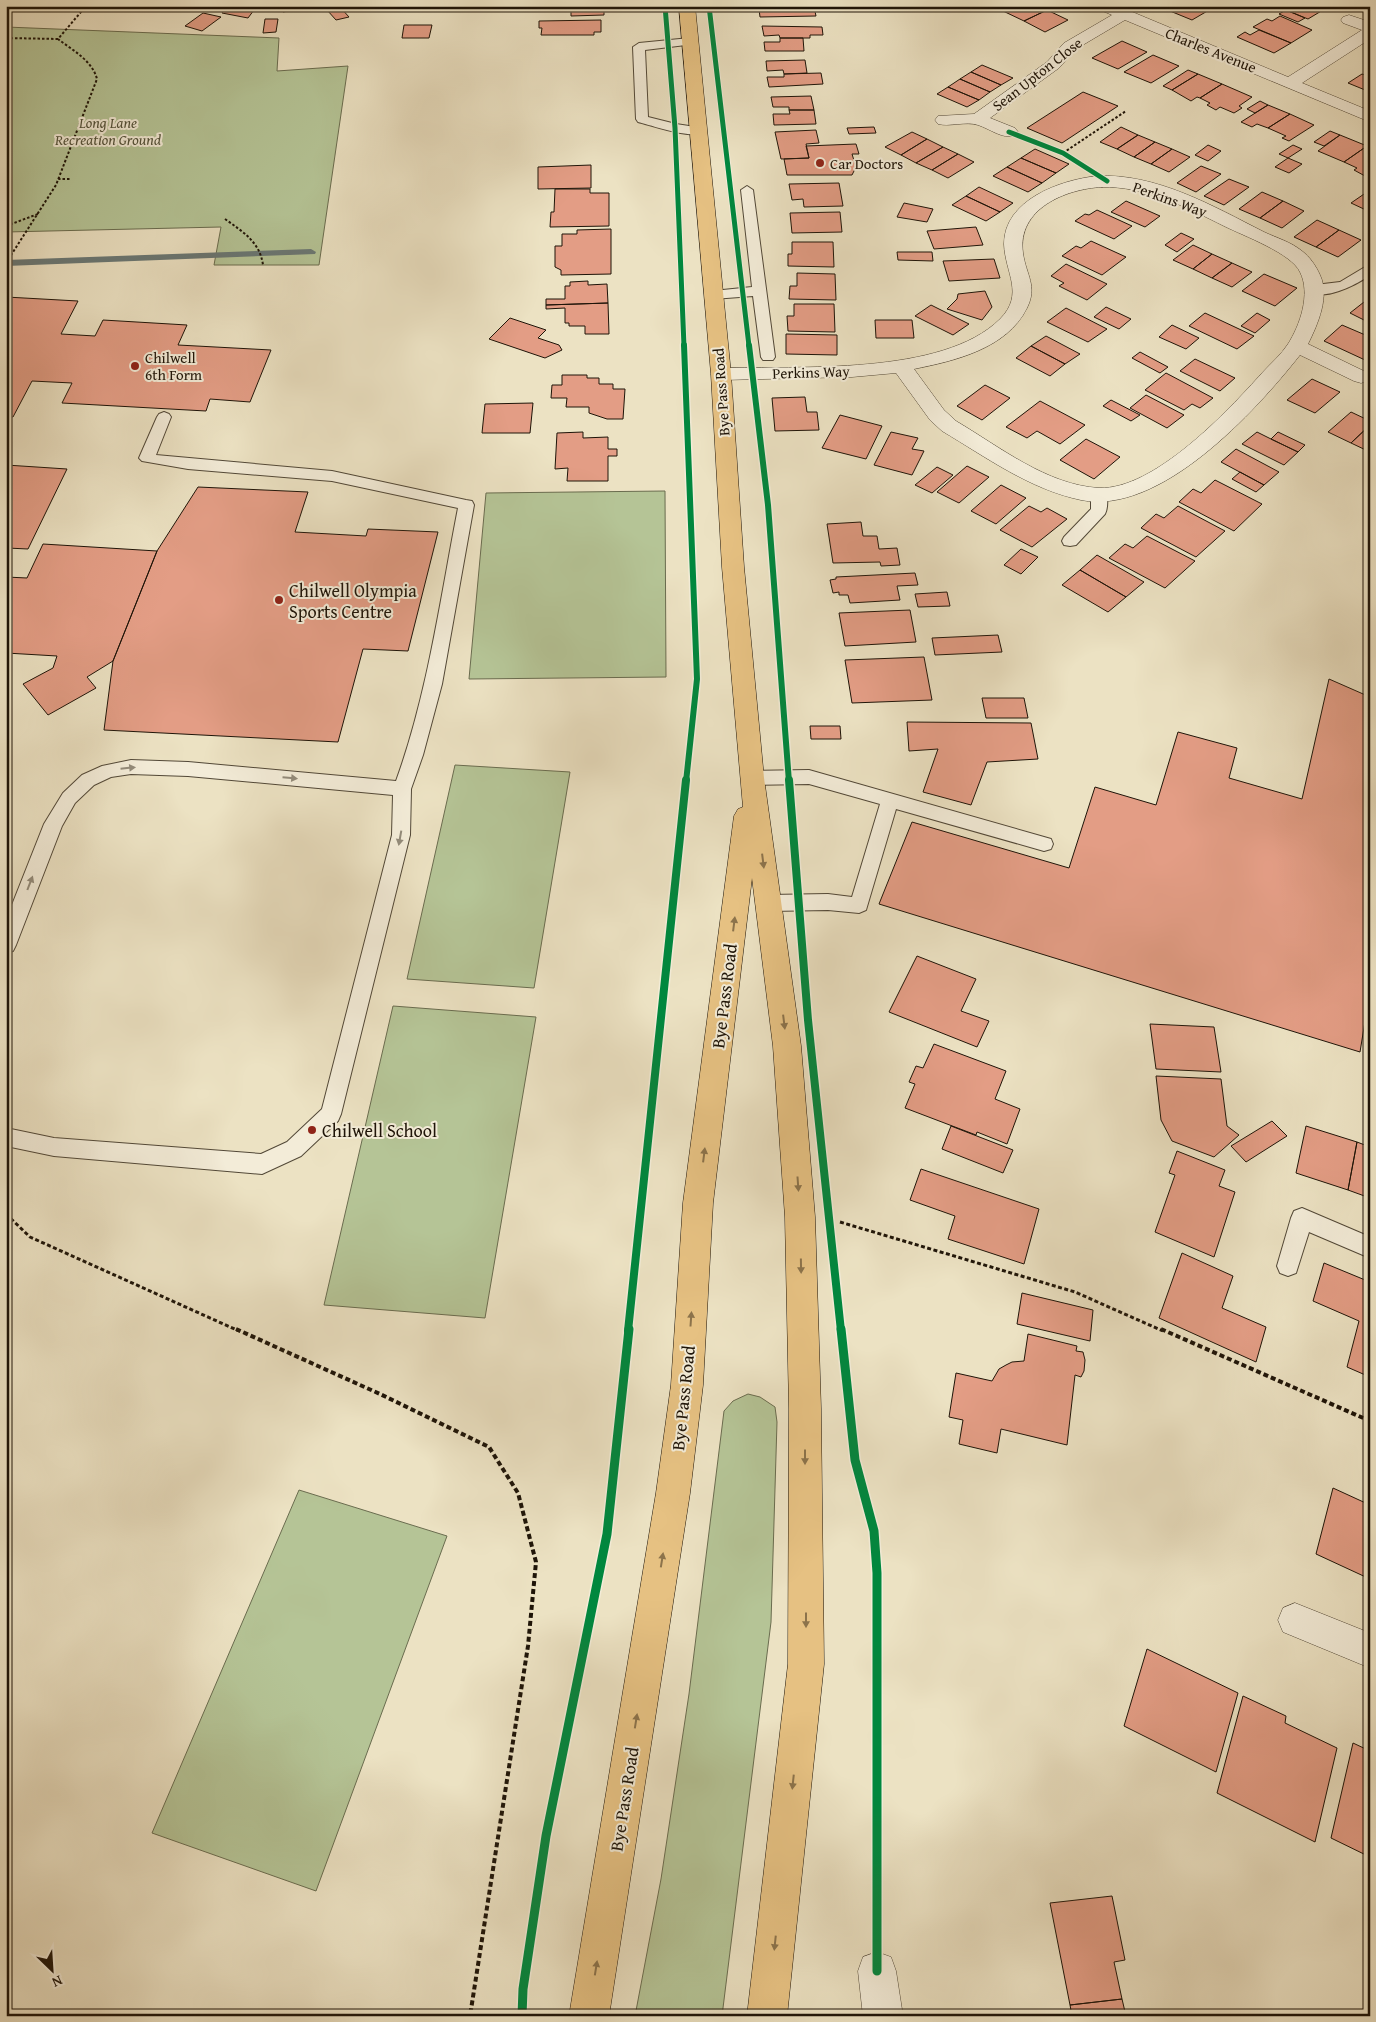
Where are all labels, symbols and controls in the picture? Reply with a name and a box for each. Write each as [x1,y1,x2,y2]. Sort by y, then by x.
street label: Charles Avenue [1162,22,1260,78]
street label: Sean Upton Close [988,32,1086,116]
park label: Long Lane Recreation Ground [54,112,161,150]
place label: Car Doctors [830,153,903,174]
marker: Car Doctors [814,157,826,169]
street label: Perkins Way [1130,176,1211,222]
place label: Chilwell 6th Form [145,347,203,385]
street label: Bye Pass Road [707,347,735,437]
marker: Chilwell 6th Form [129,360,141,372]
street label: Perkins Way [772,360,851,384]
place label: Chilwell Olympia Sports Centre [289,577,417,625]
marker: Chilwell Olympia Sports Centre [273,594,285,606]
one-way arrow [120,764,136,772]
one-way arrow [282,774,298,782]
one-way arrow [395,830,403,846]
one-way arrow [759,853,767,869]
one-way arrow [27,876,34,891]
one-way arrow [730,916,738,932]
street label: Bye Pass Road [704,942,744,1050]
one-way arrow [780,1014,788,1030]
place label: Chilwell School [322,1117,437,1144]
marker: Chilwell School [306,1124,318,1136]
one-way arrow [700,1147,708,1163]
one-way arrow [794,1176,802,1192]
one-way arrow [798,1258,806,1274]
one-way arrow [687,1310,695,1326]
street label: Bye Pass Road [664,1344,702,1452]
one-way arrow [801,1450,809,1466]
one-way arrow [659,1552,667,1568]
one-way arrow [802,1612,810,1628]
one-way arrow [633,1712,641,1728]
street label: Bye Pass Road [602,1744,646,1853]
one-way arrow [789,1774,797,1790]
one-way arrow [771,1935,779,1951]
north arrow [28,1944,78,1994]
one-way arrow [593,1959,601,1975]
text: N [48,1971,66,1993]

